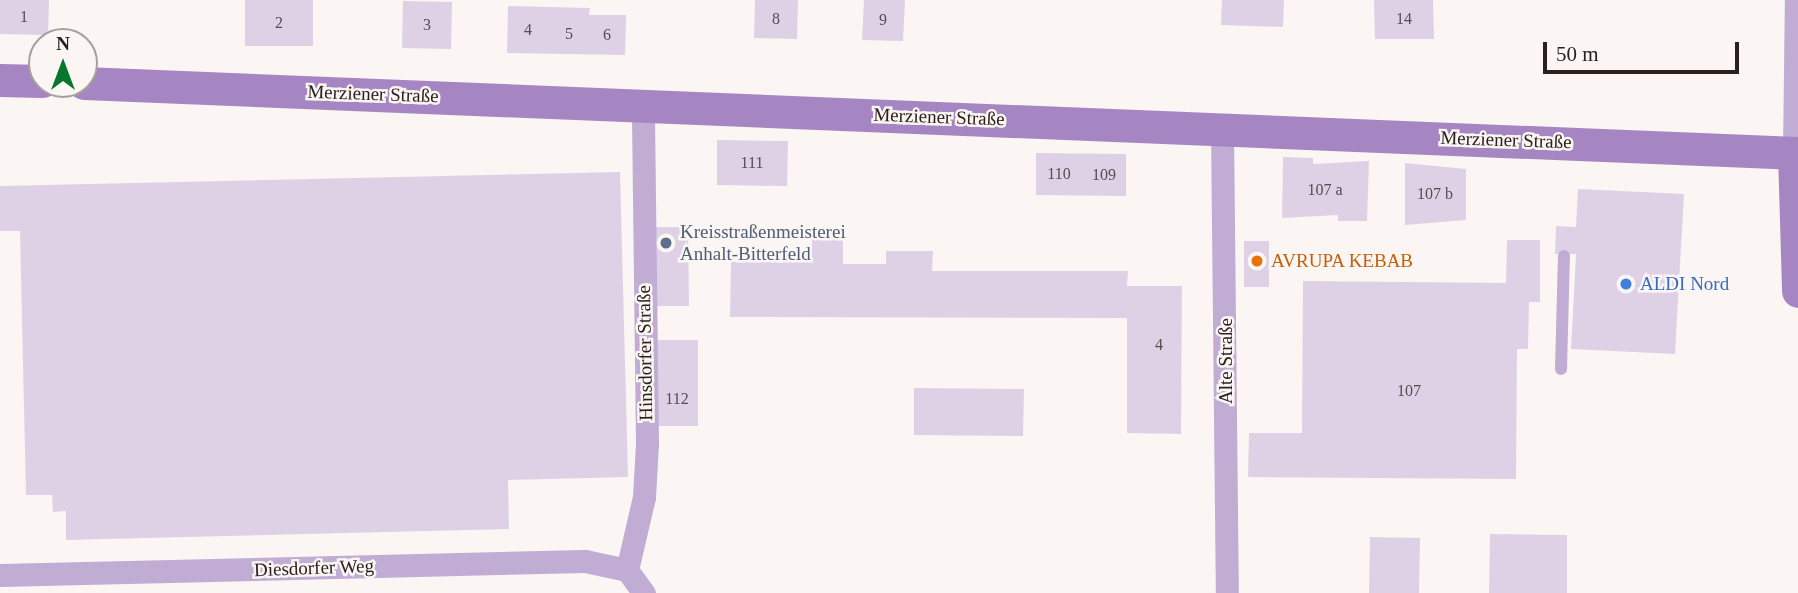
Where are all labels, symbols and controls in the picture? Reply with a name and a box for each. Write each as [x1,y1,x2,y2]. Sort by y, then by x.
house number: 1 [20,7,28,27]
house number: 8 [772,9,780,29]
house number: 14 [1396,9,1412,29]
house number: 9 [879,10,887,30]
house number: 2 [275,13,283,33]
house number: 3 [423,15,431,35]
house number: 4 [524,20,532,40]
house number: 5 [565,24,573,44]
house number: 6 [603,25,611,45]
north arrow [28,28,98,98]
scale bar [1546,28,1742,72]
text: N [56,33,70,54]
text: 50 m [1556,42,1599,66]
street label: Merziener Straße [307,80,439,108]
street label: Merziener Straße [873,103,1005,131]
street label: Merziener Straße [1440,126,1572,154]
house number: 111 [741,153,763,173]
house number: 110 [1047,164,1071,184]
house number: 109 [1092,165,1116,185]
house number: 107 a [1307,180,1343,200]
house number: 107 b [1417,184,1453,204]
place label: Kreisstraßenmeisterei Anhalt-Bitterfeld [680,221,846,265]
marker: Kreisstraßenmeisterei Anhalt-Bitterfeld [658,235,674,251]
place label: AVRUPA KEBAB [1271,250,1414,272]
marker: AVRUPA KEBAB [1249,253,1265,269]
place label: ALDI Nord [1640,273,1729,295]
marker: ALDI Nord [1618,276,1634,292]
street label: Hinsdorfer Straße [632,285,658,421]
street label: Alte Straße [1215,318,1237,404]
house number: 4 [1155,335,1163,355]
house number: 107 [1397,381,1421,401]
house number: 112 [665,389,689,409]
street label: Diesdorfer Weg [253,555,375,581]

